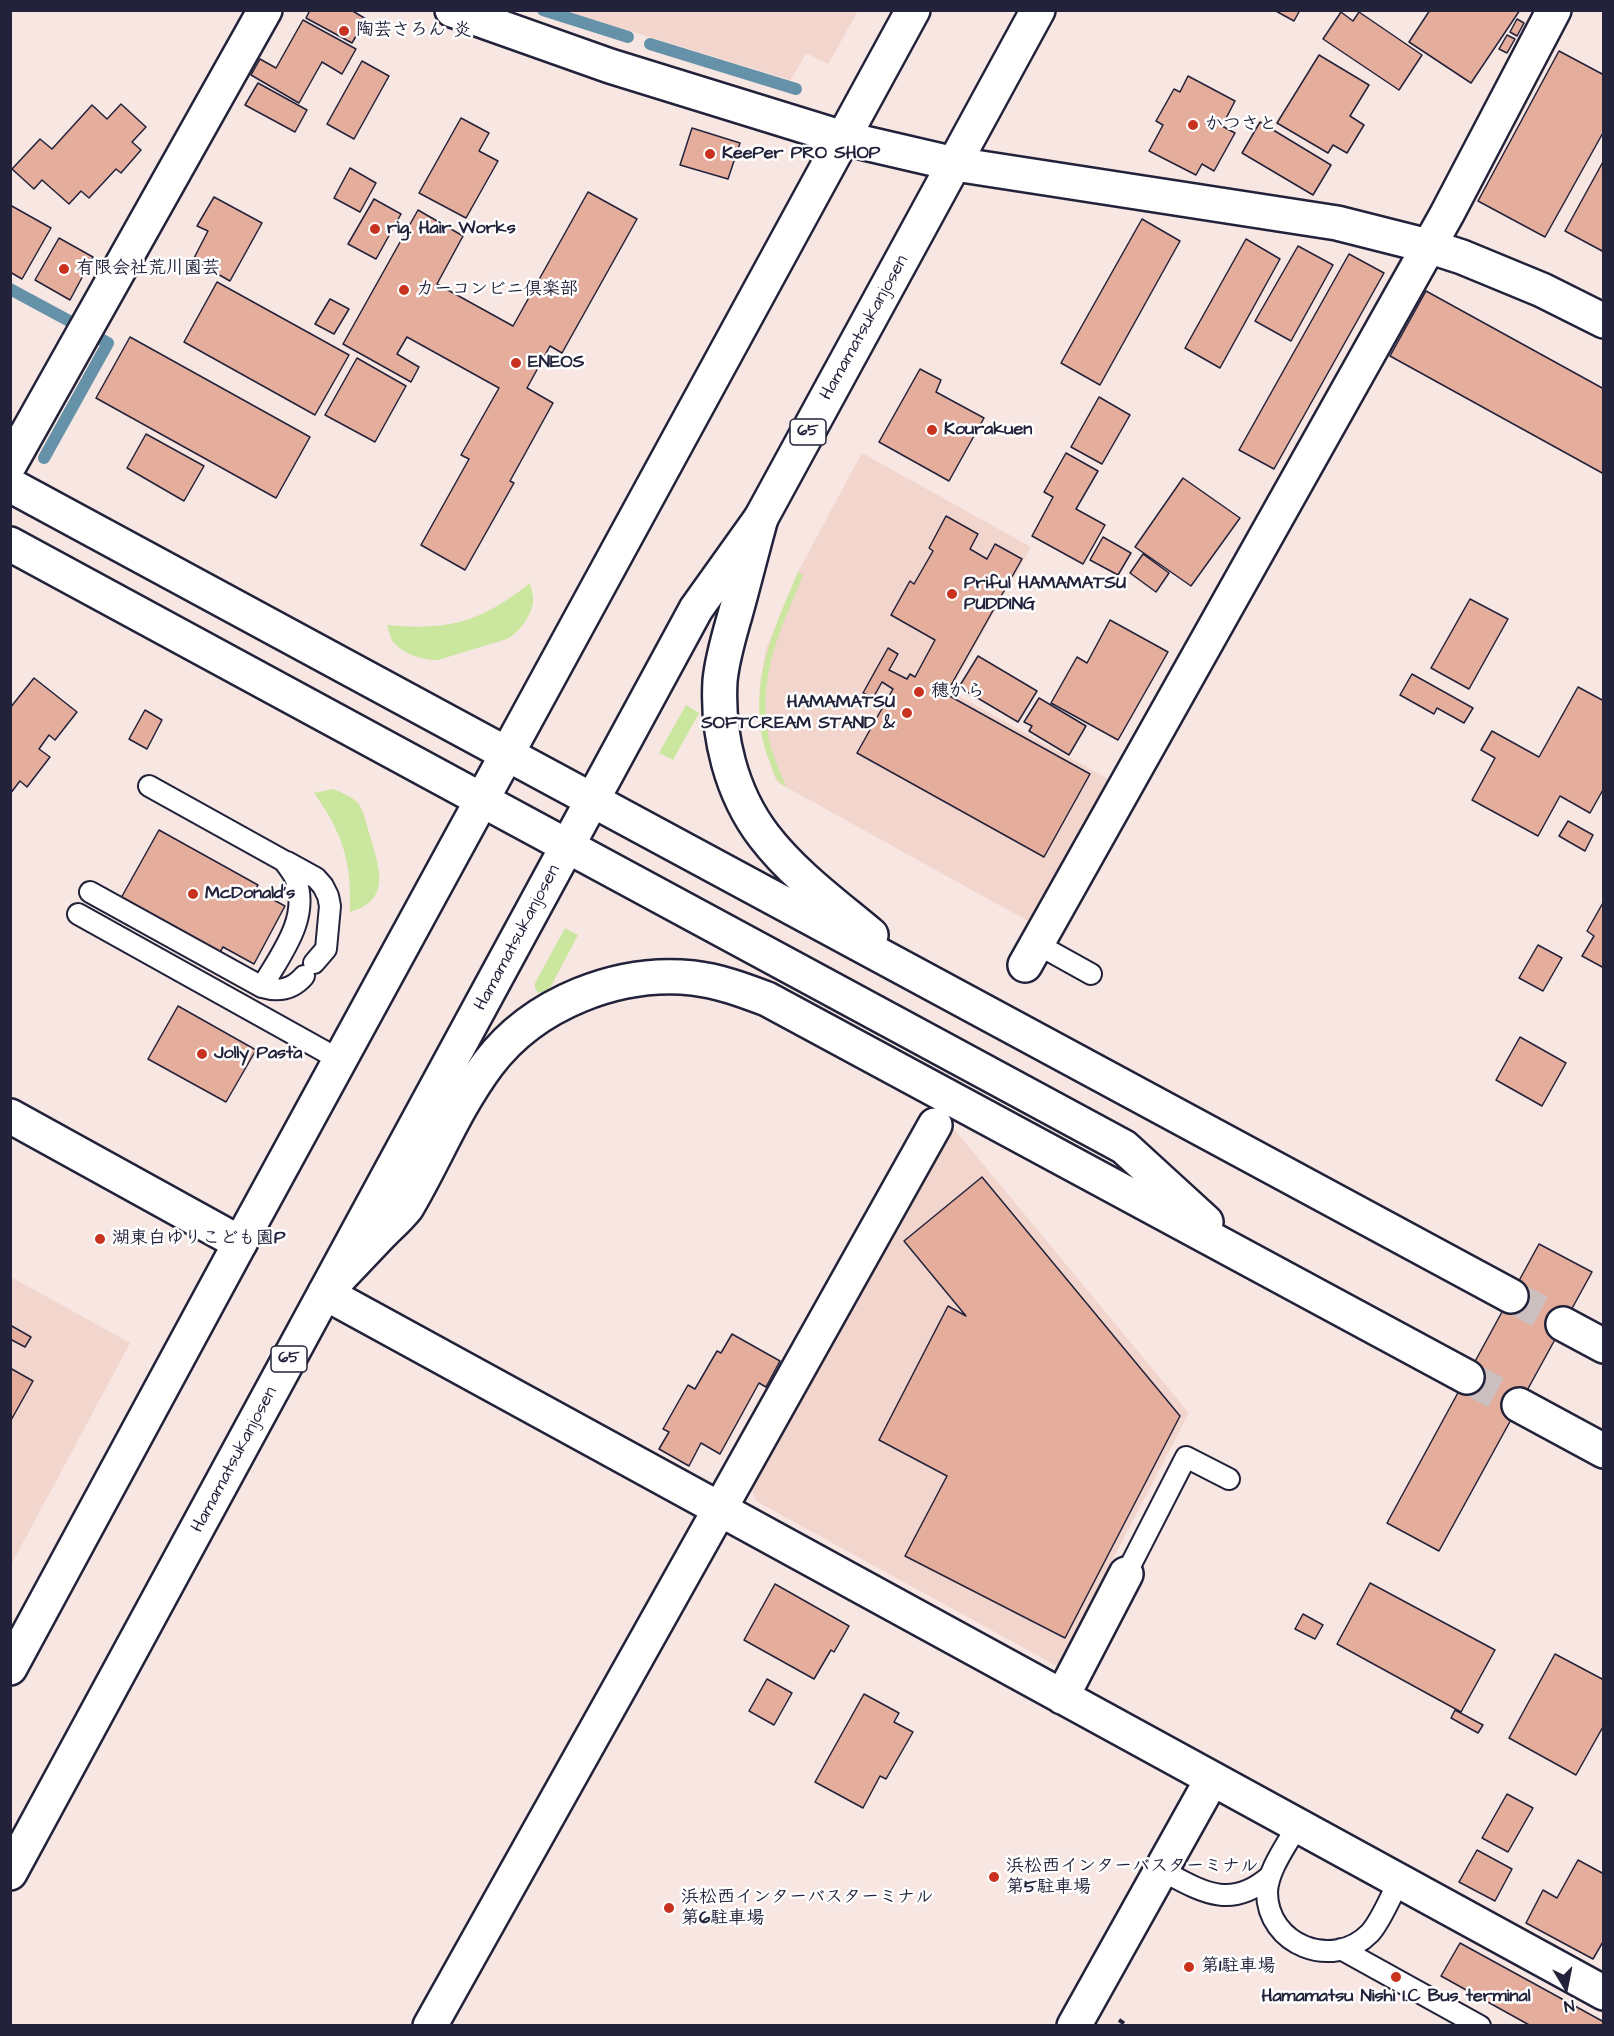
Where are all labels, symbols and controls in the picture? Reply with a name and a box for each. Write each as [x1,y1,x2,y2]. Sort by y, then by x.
place label: 陶芸さろん 炎 [356,20,471,42]
marker: 陶芸さろん 炎 [337,24,351,38]
place label: かつさと [1205,114,1277,136]
marker: かつさと [1186,118,1200,132]
place label: KeePer PRO SHOP [722,143,880,165]
marker: KeePer PRO SHOP [703,147,717,161]
place label: rig. Hair Works [387,218,516,240]
marker: rig. Hair Works [368,222,382,236]
street label: Hamamatsukanjosen [816,252,914,404]
place label: 有限会社荒川園芸 [76,258,220,280]
marker: 有限会社荒川園芸 [57,262,71,276]
place label: カーコンビニ倶楽部 [416,279,578,301]
marker: カーコンビニ倶楽部 [397,283,411,297]
place label: ENEOS [528,352,584,374]
marker: ENEOS [509,356,523,370]
road number: 65 [790,419,826,445]
place label: Kourakuen [944,419,1032,441]
marker: Kourakuen [925,423,939,437]
place label: Priful HAMAMATSU PUDDING [964,573,1126,616]
marker: Priful HAMAMATSU PUDDING [945,587,959,601]
place label: 穂から [931,681,985,703]
marker: 穂から [912,685,926,699]
place label: HAMAMATSU SOFTCREAM STAND & [701,692,895,734]
marker: HAMAMATSU SOFTCREAM STAND & [900,706,914,720]
street label: Hamamatsukanjosen [470,861,566,1015]
place label: McDonald's [205,883,295,905]
marker: McDonald's [186,887,200,901]
place label: Jolly Pasta [214,1043,303,1065]
marker: Jolly Pasta [195,1047,209,1061]
place label: 湖東白ゆりこども園P [112,1228,285,1250]
marker: 湖東白ゆりこども園P [93,1232,107,1246]
road number: 65 [271,1346,307,1372]
street label: Hamamatsukanjosen [187,1383,283,1537]
place label: 浜松西インターバスターミナル 第5駐車場 [1006,1856,1258,1898]
marker: 浜松西インターバスターミナル 第5駐車場 [987,1870,1001,1884]
place label: 浜松西インターバスターミナル 第6駐車場 [681,1887,933,1930]
marker: 浜松西インターバスターミナル 第6駐車場 [662,1901,676,1915]
place label: 第1駐車場 [1201,1956,1275,1978]
north arrow [1536,1958,1596,2018]
marker: 第1駐車場 [1182,1960,1196,1974]
marker: Hamamatsu Nishi I.C Bus terminal [1389,1970,1403,1984]
place label: Hamamatsu Nishi I.C Bus terminal [1262,1986,1530,2008]
text: N [1562,1994,1576,2017]

